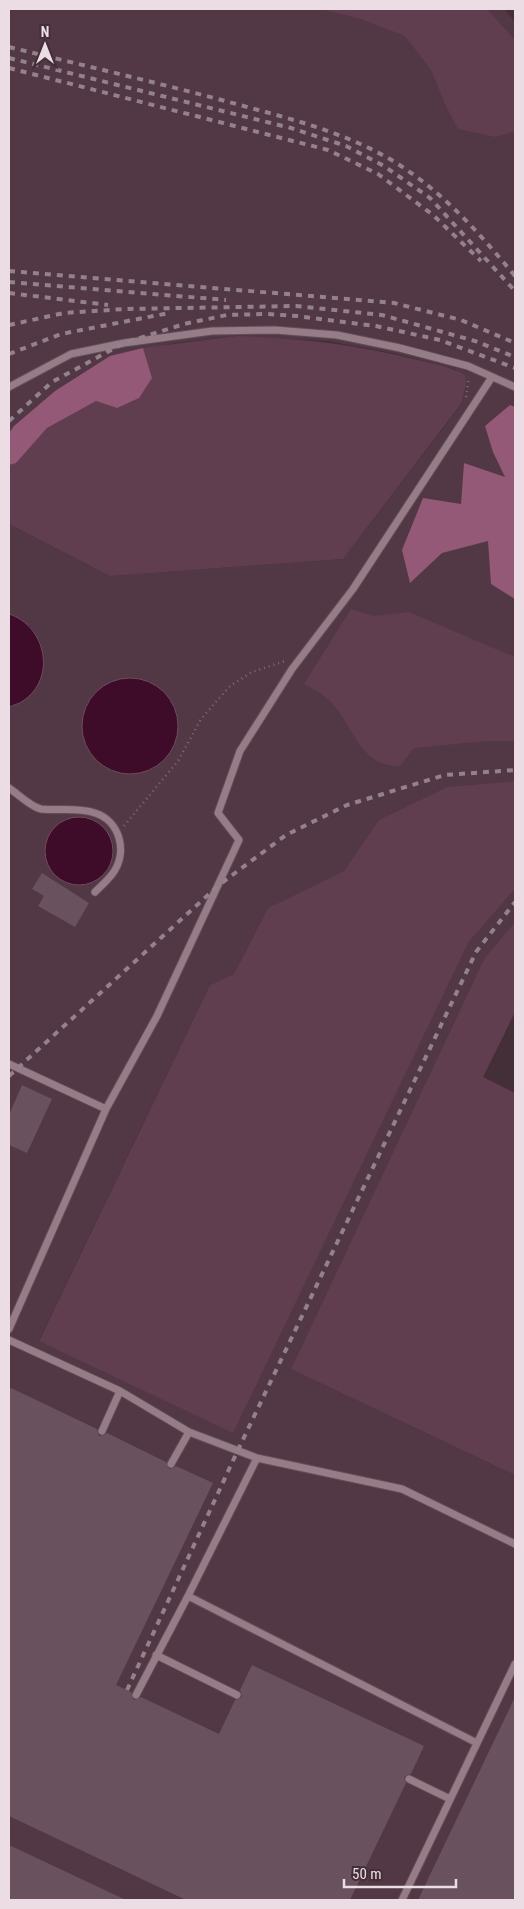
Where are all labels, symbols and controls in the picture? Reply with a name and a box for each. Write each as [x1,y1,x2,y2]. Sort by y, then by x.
north arrow [20,20,70,70]
text: N [41,24,49,40]
scale bar [344,1856,456,1888]
text: 50 m [352,1865,382,1883]

